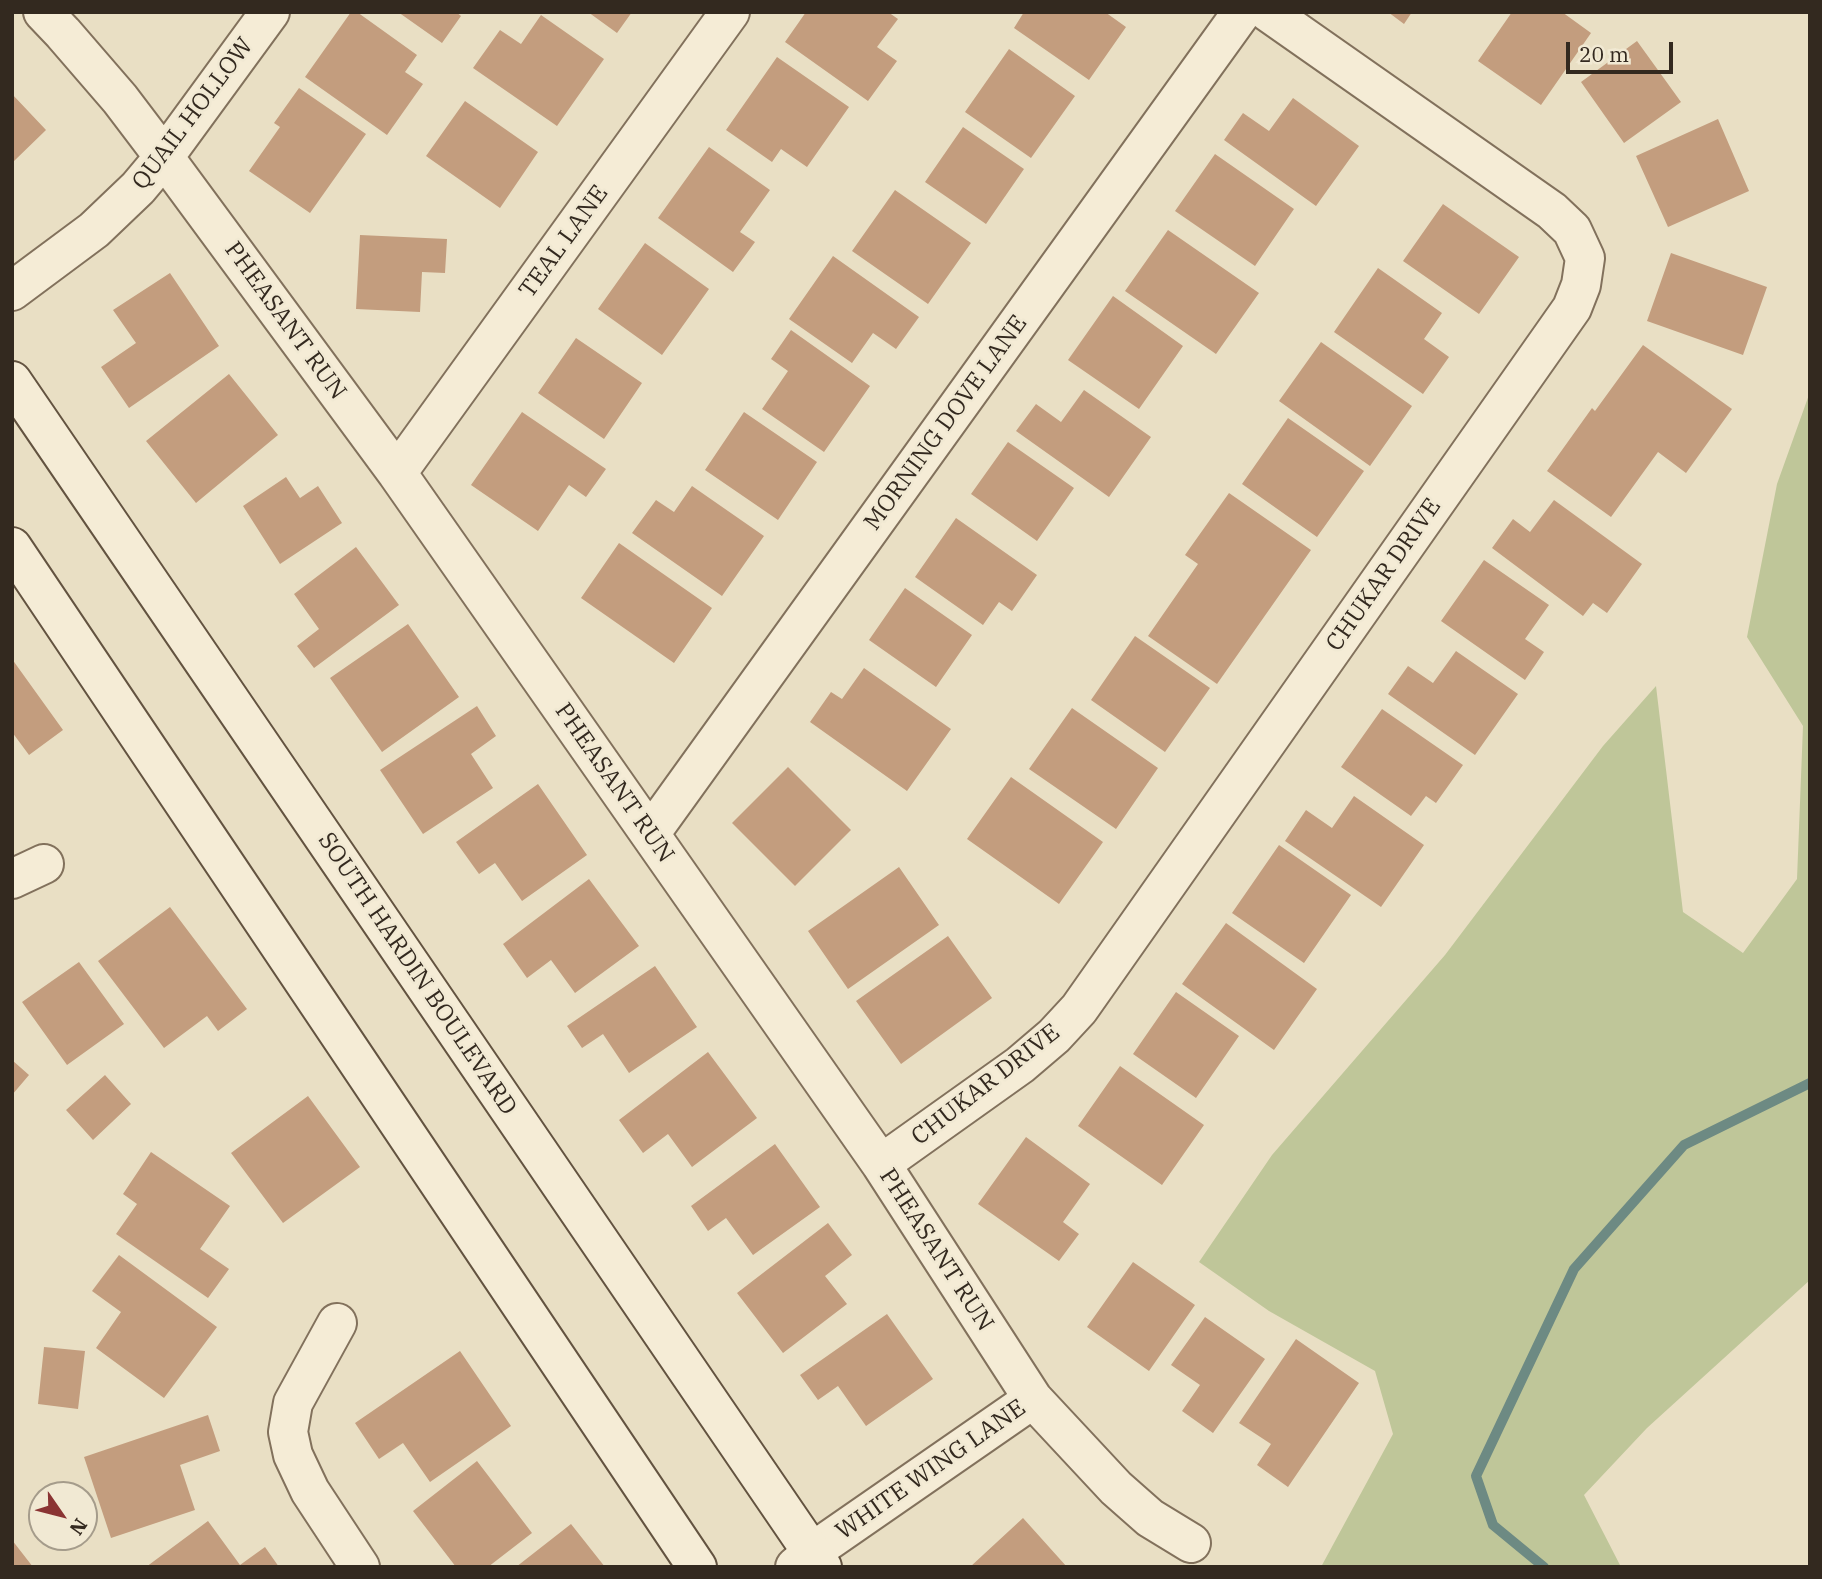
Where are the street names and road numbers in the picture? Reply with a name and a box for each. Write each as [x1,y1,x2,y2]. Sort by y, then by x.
street label: QUAIL HOLLOW [126,32,260,196]
street label: TEAL LANE [513,180,615,304]
street label: PHEASANT RUN [218,236,352,406]
street label: MORNING DOVE LANE [858,310,1034,536]
street label: CHUKAR DRIVE [1321,493,1447,657]
street label: PHEASANT RUN [548,698,680,868]
street label: SOUTH HARDIN BOULEVARD [312,827,522,1121]
street label: CHUKAR DRIVE [906,1018,1066,1152]
street label: PHEASANT RUN [873,1163,999,1337]
street label: WHITE WING LANE [831,1394,1031,1546]

